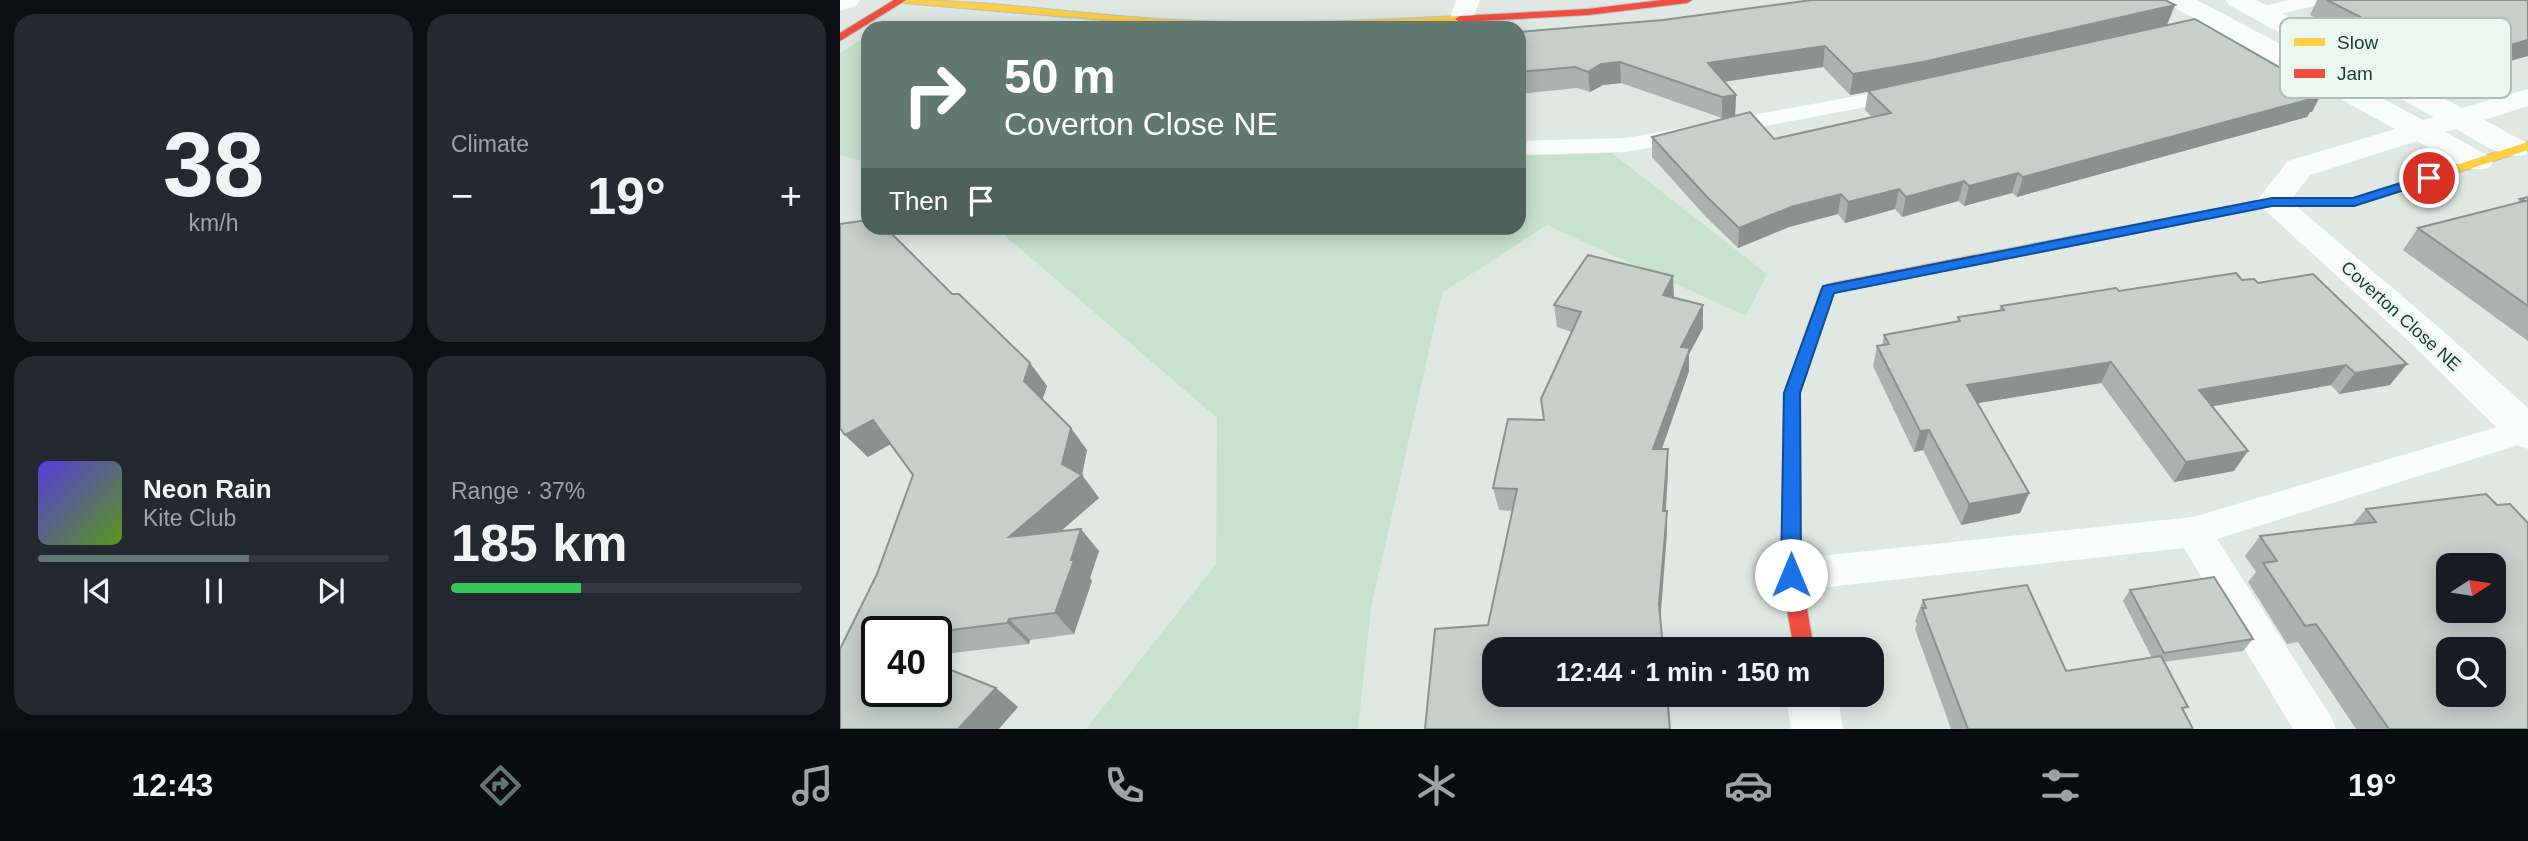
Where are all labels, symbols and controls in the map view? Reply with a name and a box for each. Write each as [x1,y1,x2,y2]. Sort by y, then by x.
legend [2280,18,2511,98]
text: Slow [2337,32,2378,53]
icon: right [889,49,980,140]
text: 50 m [1004,49,1116,103]
text: Jam [2337,63,2373,84]
text: Coverton Close NE [1004,106,1278,142]
text: 38 [163,114,264,215]
text: Climate [451,131,529,157]
pin [2399,148,2459,208]
icon: arrive [2410,159,2448,197]
text: 19° [587,167,666,225]
text: − [451,175,473,217]
text: + [780,175,802,217]
icon: arrive [962,182,1000,220]
text: Then [889,186,948,216]
text: km/h [189,210,238,236]
street label: Coverton Close NE [2337,257,2465,375]
text: Neon Rain [143,474,272,504]
text: Range · 37% [451,478,585,504]
text: Kite Club [143,505,236,531]
text: 185 km [451,514,627,572]
position arrow [1754,538,1828,612]
north arrow [2436,553,2506,623]
map controls [2436,553,2506,707]
icon: previous [78,572,116,610]
icon: pause [195,572,233,610]
icon: next [312,572,350,610]
speed limit sign: 40 [861,616,952,707]
button: search [2436,637,2506,707]
text: 12:44 · 1 min · 150 m [1556,657,1810,687]
icon: directions [476,761,525,810]
icon: music [788,761,837,810]
icon: phone [1100,761,1149,810]
icon: climate [1412,761,1461,810]
icon: car [1724,761,1773,810]
icon: filters [2036,761,2085,810]
text: 12:43 [131,767,213,803]
text: 19° [2348,767,2397,803]

